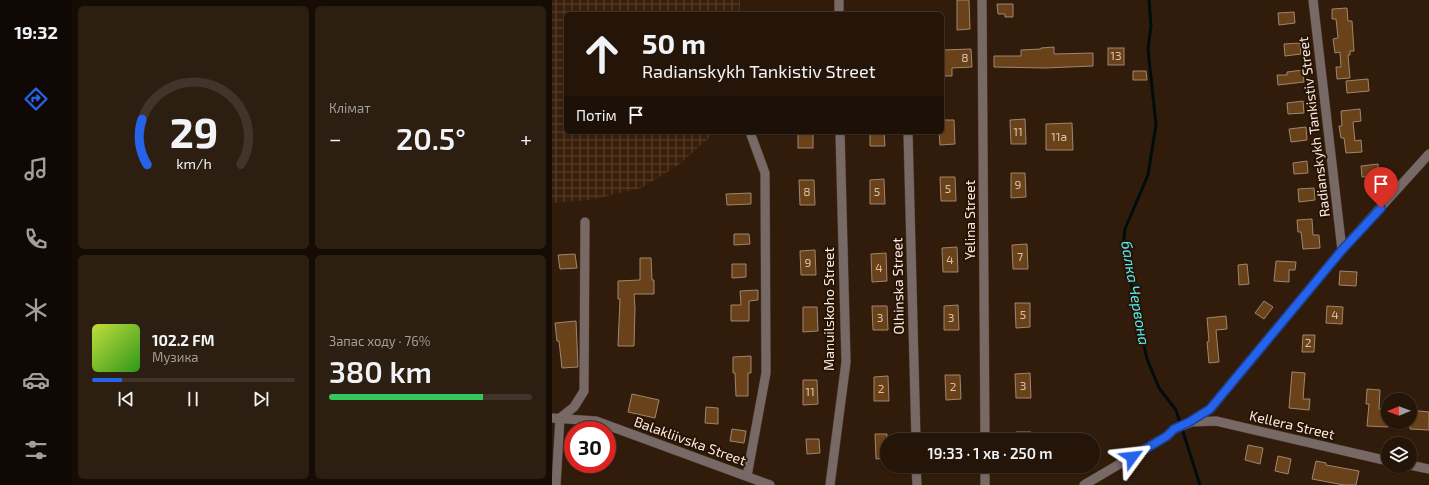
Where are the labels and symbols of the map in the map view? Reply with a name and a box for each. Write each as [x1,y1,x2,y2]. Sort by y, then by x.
street label: Radianskykh Tankistiv Street [1294,36,1333,218]
house number: 13 [1110,48,1122,62]
house number: 8 [961,50,969,64]
house number: 11 [1013,124,1023,138]
house number: 11а [1051,129,1067,143]
pin [1364,167,1398,208]
house number: 9 [1015,177,1022,191]
street label: Yelina Street [961,180,978,260]
house number: 5 [945,181,951,195]
house number: 8 [803,184,811,198]
house number: 5 [874,184,880,198]
street label: Olhinska Street [888,237,907,335]
water label: балка Червона [1118,239,1154,346]
street label: Manuilskoho Street [820,247,837,371]
house number: 7 [1017,249,1023,263]
house number: 4 [946,252,954,266]
house number: 9 [805,255,812,269]
house number: 4 [875,260,883,274]
house number: 5 [1020,307,1026,321]
house number: 4 [1331,307,1339,321]
house number: 3 [877,310,883,324]
house number: 3 [948,310,954,324]
house number: 2 [1305,335,1312,349]
house number: 3 [1020,378,1026,392]
house number: 2 [950,379,957,393]
house number: 2 [878,381,885,395]
house number: 11 [805,384,815,398]
north arrow [1381,393,1417,429]
street label: Kellera Street [1248,406,1336,443]
street label: Balakliivska Street [632,412,748,469]
speed limit sign: 30 [564,421,616,473]
position arrow [1111,436,1153,478]

